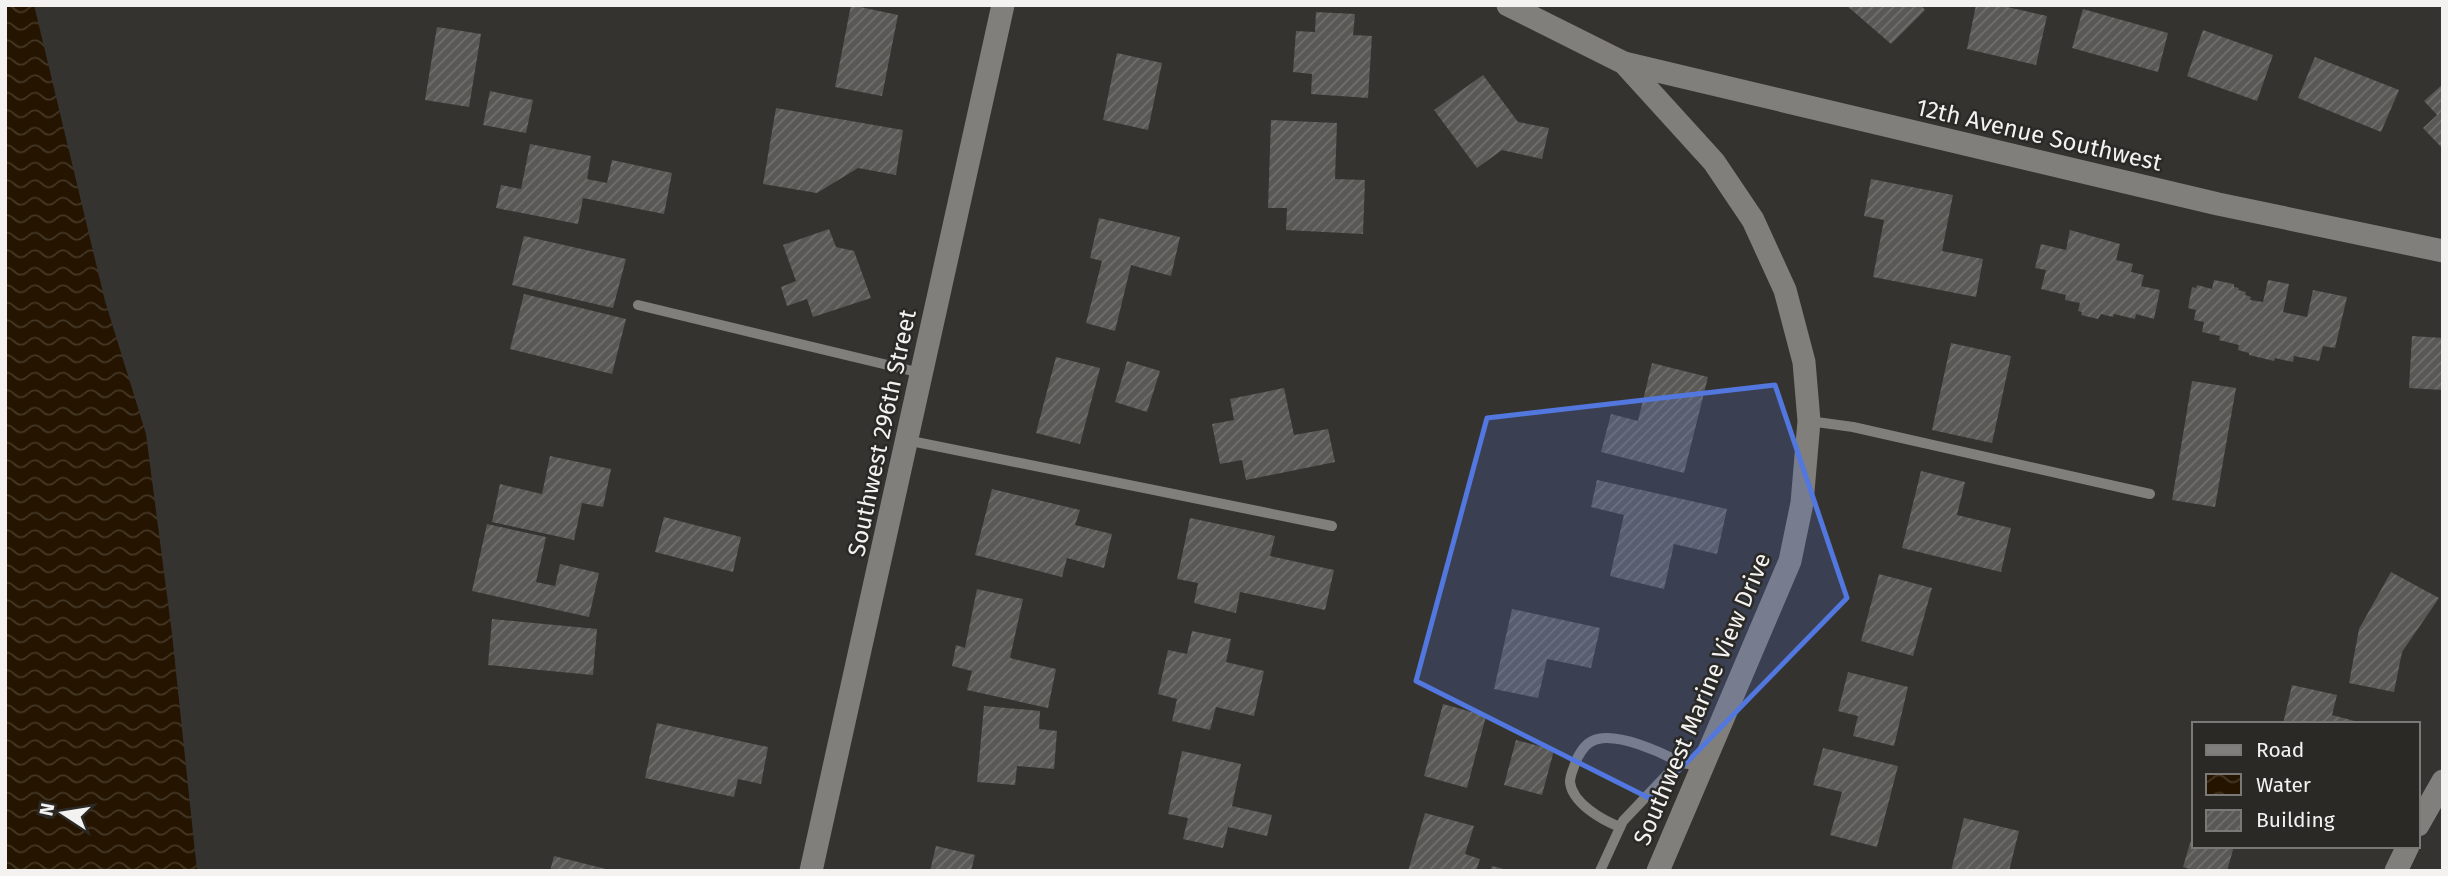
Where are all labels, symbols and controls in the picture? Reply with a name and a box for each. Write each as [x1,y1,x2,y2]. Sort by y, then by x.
street label: 12th Avenue Southwest [1913,93,2165,177]
street label: Southwest 296th Street [842,307,922,559]
street label: Southwest Marine View Drive [1628,549,1776,849]
legend [2192,722,2420,848]
text: Road [2256,737,2304,763]
text: Water [2256,772,2311,798]
north arrow [28,778,98,848]
text: N [34,801,59,818]
text: Building [2256,807,2335,833]

